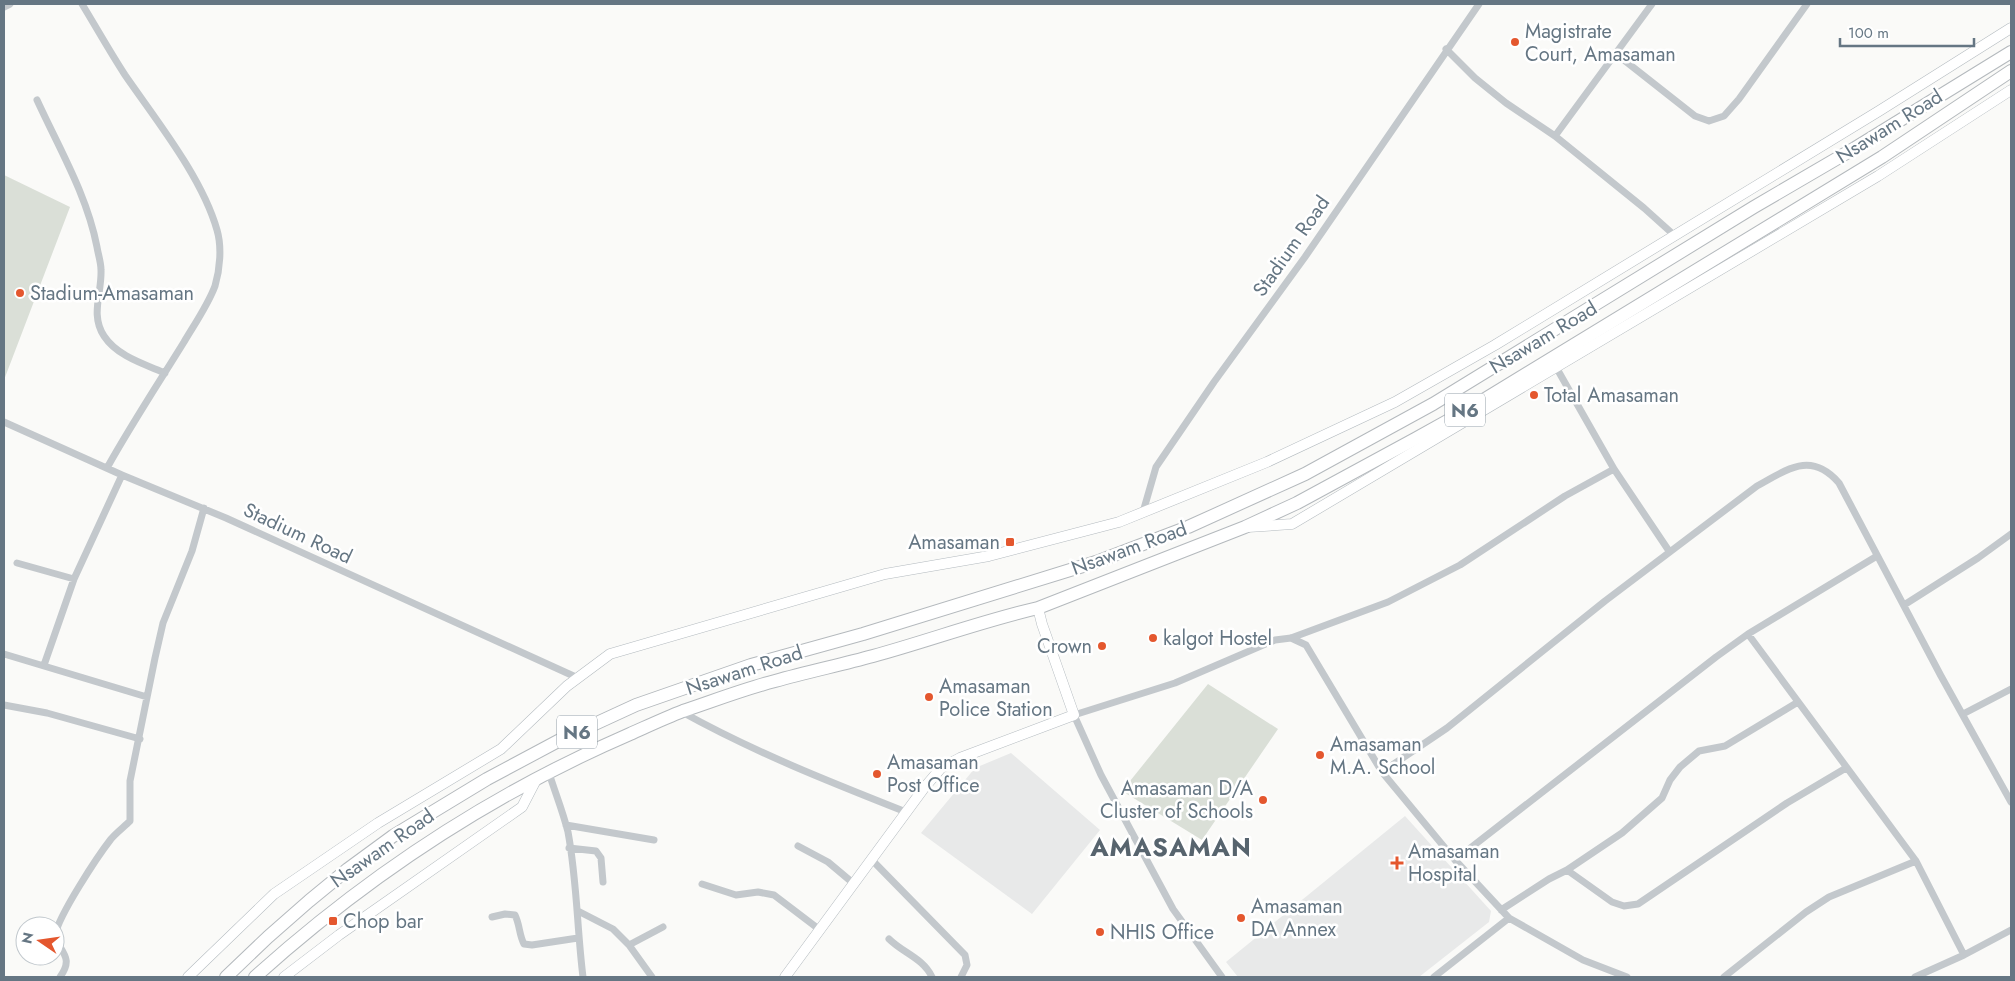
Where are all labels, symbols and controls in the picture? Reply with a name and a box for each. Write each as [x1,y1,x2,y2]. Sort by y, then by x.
scale bar [1840,15,1974,47]
place label: Magistrate Court, Amasaman [1525,17,1676,69]
text: 100 m [1848,22,1889,44]
marker: Magistrate Court, Amasaman [1509,36,1521,48]
street label: Nsawam Road [1830,82,1948,171]
street label: Stadium Road [1246,190,1337,303]
place label: Stadium-Amasaman [30,279,194,308]
marker: Stadium-Amasaman [14,287,26,299]
street label: Nsawam Road [1484,294,1603,381]
place label: Total Amasaman [1544,381,1679,410]
marker: Total Amasaman [1528,389,1540,401]
road number: N6 [1445,394,1485,426]
street label: Stadium Road [239,496,357,571]
street label: Nsawam Road [1067,514,1191,583]
place label: Amasaman [908,528,1000,557]
marker: Amasaman [1004,536,1016,548]
place label: kalgot Hostel [1163,624,1272,653]
place label: Crown [1037,632,1092,661]
marker: kalgot Hostel [1147,632,1159,644]
street label: Nsawam Road [682,638,806,703]
marker: Crown [1096,640,1108,652]
place label: Amasaman Police Station [939,672,1053,724]
marker: Amasaman Police Station [923,691,935,703]
road number: N6 [557,716,597,749]
place label: Amasaman M.A. School [1330,730,1435,782]
place label: Amasaman Post Office [887,748,979,800]
marker: Amasaman M.A. School [1314,749,1326,761]
marker: Amasaman Post Office [871,768,883,780]
place label: Amasaman D/A Cluster of Schools [1100,774,1254,826]
marker: Amasaman D/A Cluster of Schools [1257,794,1269,806]
street label: Nsawam Road [324,802,440,895]
district label: AMASAMAN [1089,829,1252,865]
place label: Amasaman Hospital [1408,837,1500,889]
marker: Amasaman Hospital [1390,856,1404,870]
place label: Amasaman DA Annex [1251,892,1343,944]
place label: Chop bar [343,907,424,936]
marker: Amasaman DA Annex [1235,912,1247,924]
marker: Chop bar [327,915,339,927]
north arrow [15,916,65,966]
place label: NHIS Office [1110,918,1214,947]
marker: NHIS Office [1094,926,1106,938]
text: N [16,930,38,946]

